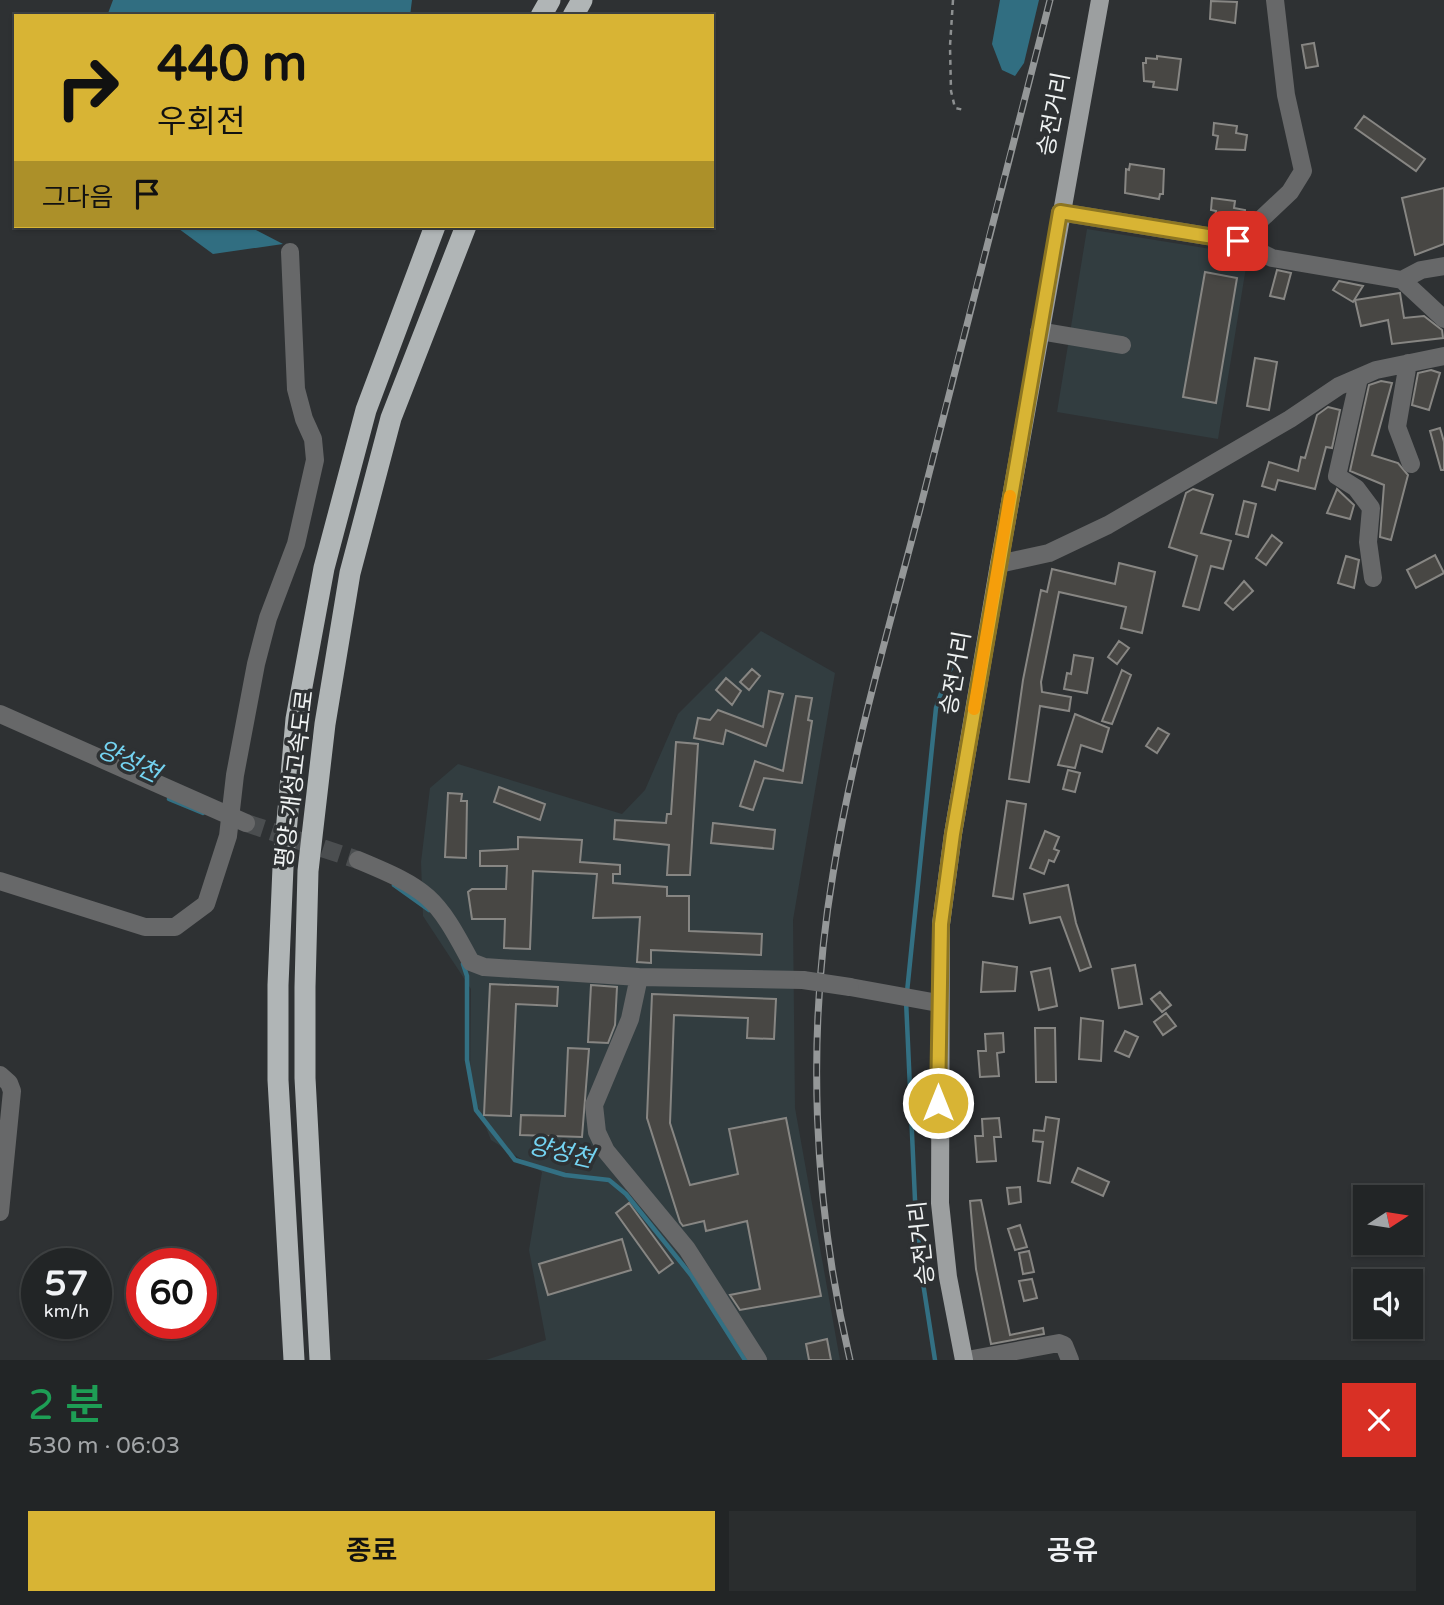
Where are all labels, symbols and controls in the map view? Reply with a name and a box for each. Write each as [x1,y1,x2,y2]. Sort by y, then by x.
text: 440 m [157,35,307,94]
icon: right [42,42,133,133]
street label: 승전거리 [1032,70,1076,158]
text: 우회전 [157,103,245,141]
icon: arrive [128,175,166,213]
text: 그다음 [42,182,114,213]
pin [1208,211,1268,271]
icon: arrive [1219,222,1257,260]
street label: 승전거리 [935,629,977,717]
street label: 평양-개성고속도로 [270,689,320,869]
water label: 양성천 [93,734,168,790]
position arrow [901,1066,975,1140]
water label: 양성천 [525,1131,599,1175]
north arrow [1353,1185,1423,1255]
map controls [1353,1185,1423,1339]
street label: 승전거리 [904,1199,940,1286]
speed limit sign: 60 [126,1248,217,1339]
text: 57 [45,1263,88,1305]
button: sound [1353,1269,1423,1339]
text: km/h [44,1300,89,1322]
text: 2 분 [28,1380,104,1431]
button: close [1342,1383,1416,1457]
text: 530 m · 06:03 [28,1432,180,1460]
button: 종료 [28,1511,715,1591]
button: 공유 [729,1511,1416,1591]

